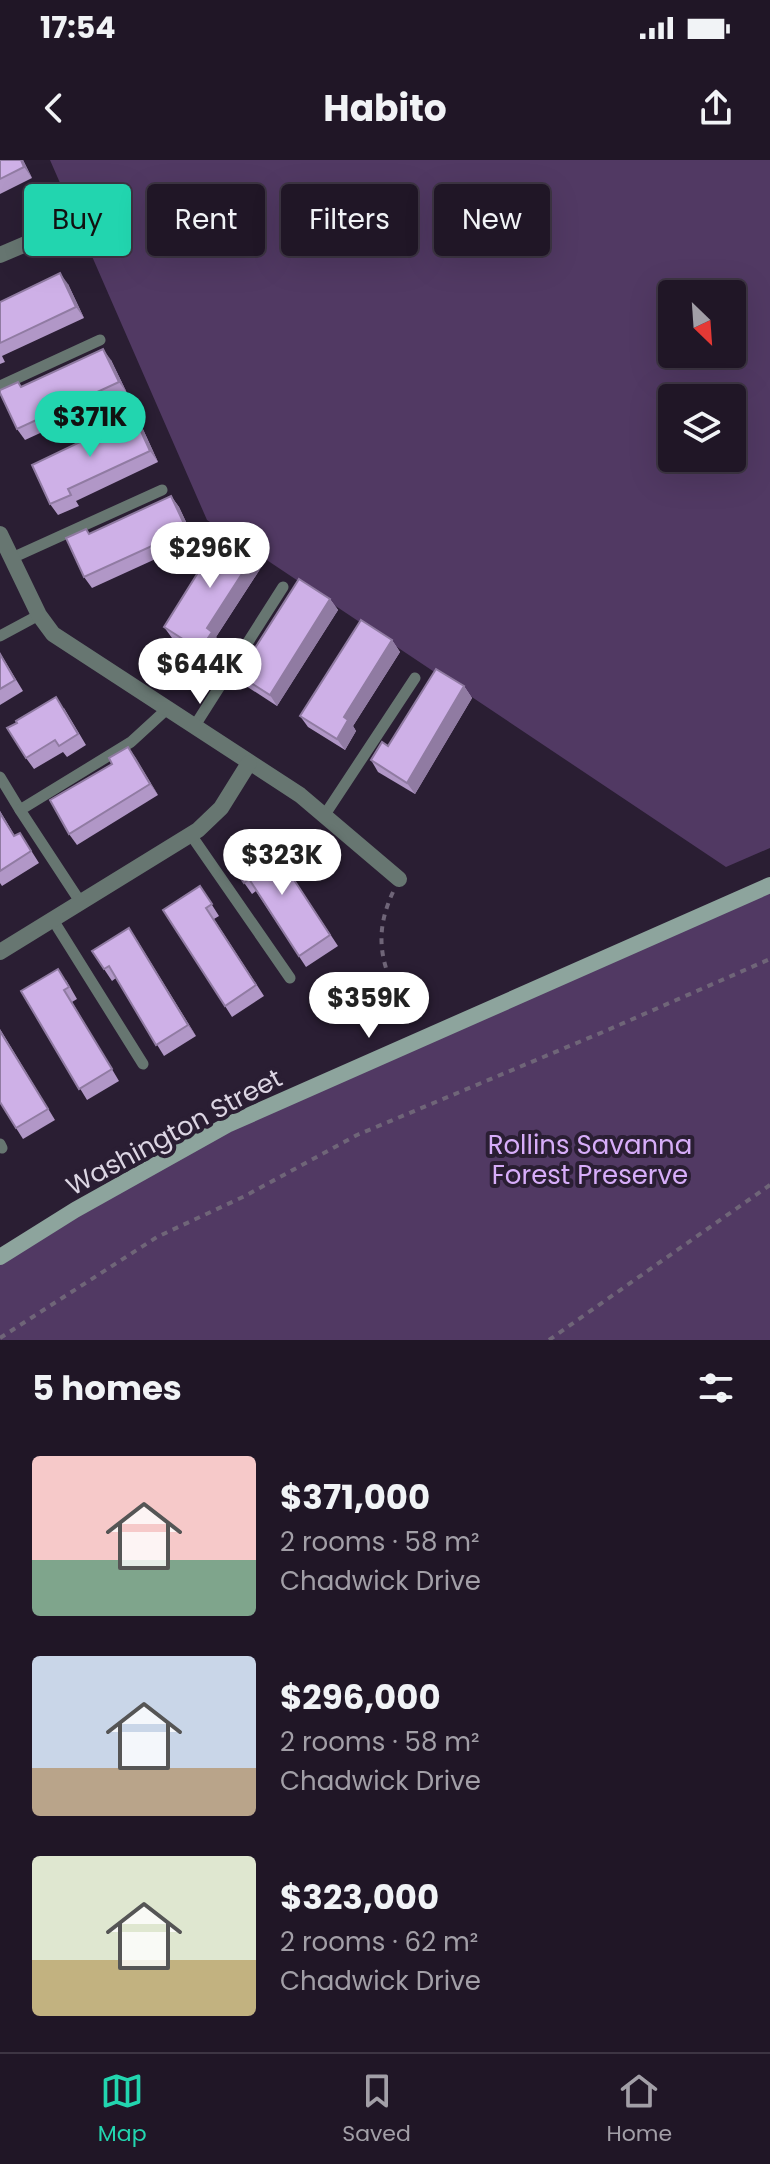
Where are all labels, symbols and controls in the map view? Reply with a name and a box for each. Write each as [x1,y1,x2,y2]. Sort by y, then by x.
text: 17:54 [40,6,116,49]
text: Habito [323,83,447,134]
icon: back [32,86,76,130]
icon: share [694,86,738,130]
chip: Buy [24,184,131,256]
chip: Rent [147,184,265,256]
chip: Filters [281,184,418,256]
chip: New [434,184,550,256]
north arrow [658,280,746,368]
map controls [658,280,746,472]
button: layers [658,384,746,472]
pin: $371K [34,391,146,459]
text: $371K [53,399,127,435]
pin: $296K [154,522,266,590]
text: $296K [169,530,251,566]
pin: $644K [144,638,256,706]
text: $644K [157,646,244,682]
pin: $323K [226,829,338,897]
text: $323K [241,837,323,873]
pin: $359K [313,972,425,1040]
text: $359K [327,980,411,1016]
street label: Washington Street [60,1060,288,1204]
park label: Rollins Savanna Forest Preserve [488,1127,692,1193]
text: 5 homes [32,1364,182,1412]
icon: filters [694,1366,738,1410]
text: $371,000 [280,1473,430,1521]
icon: home [96,1488,192,1584]
text: 2 rooms · 58 m² [280,1524,480,1560]
text: Chadwick Drive [280,1563,481,1599]
text: $296,000 [280,1673,441,1721]
icon: home [96,1688,192,1784]
text: 2 rooms · 58 m² [280,1724,480,1760]
text: Chadwick Drive [280,1763,481,1799]
text: $323,000 [280,1873,439,1921]
icon: home [96,1888,192,1984]
text: 2 rooms · 62 m² [280,1924,478,1960]
text: Chadwick Drive [280,1963,481,1999]
tab: Map [98,2069,147,2150]
tab: Saved [342,2069,411,2150]
tab: Home [607,2069,672,2150]

